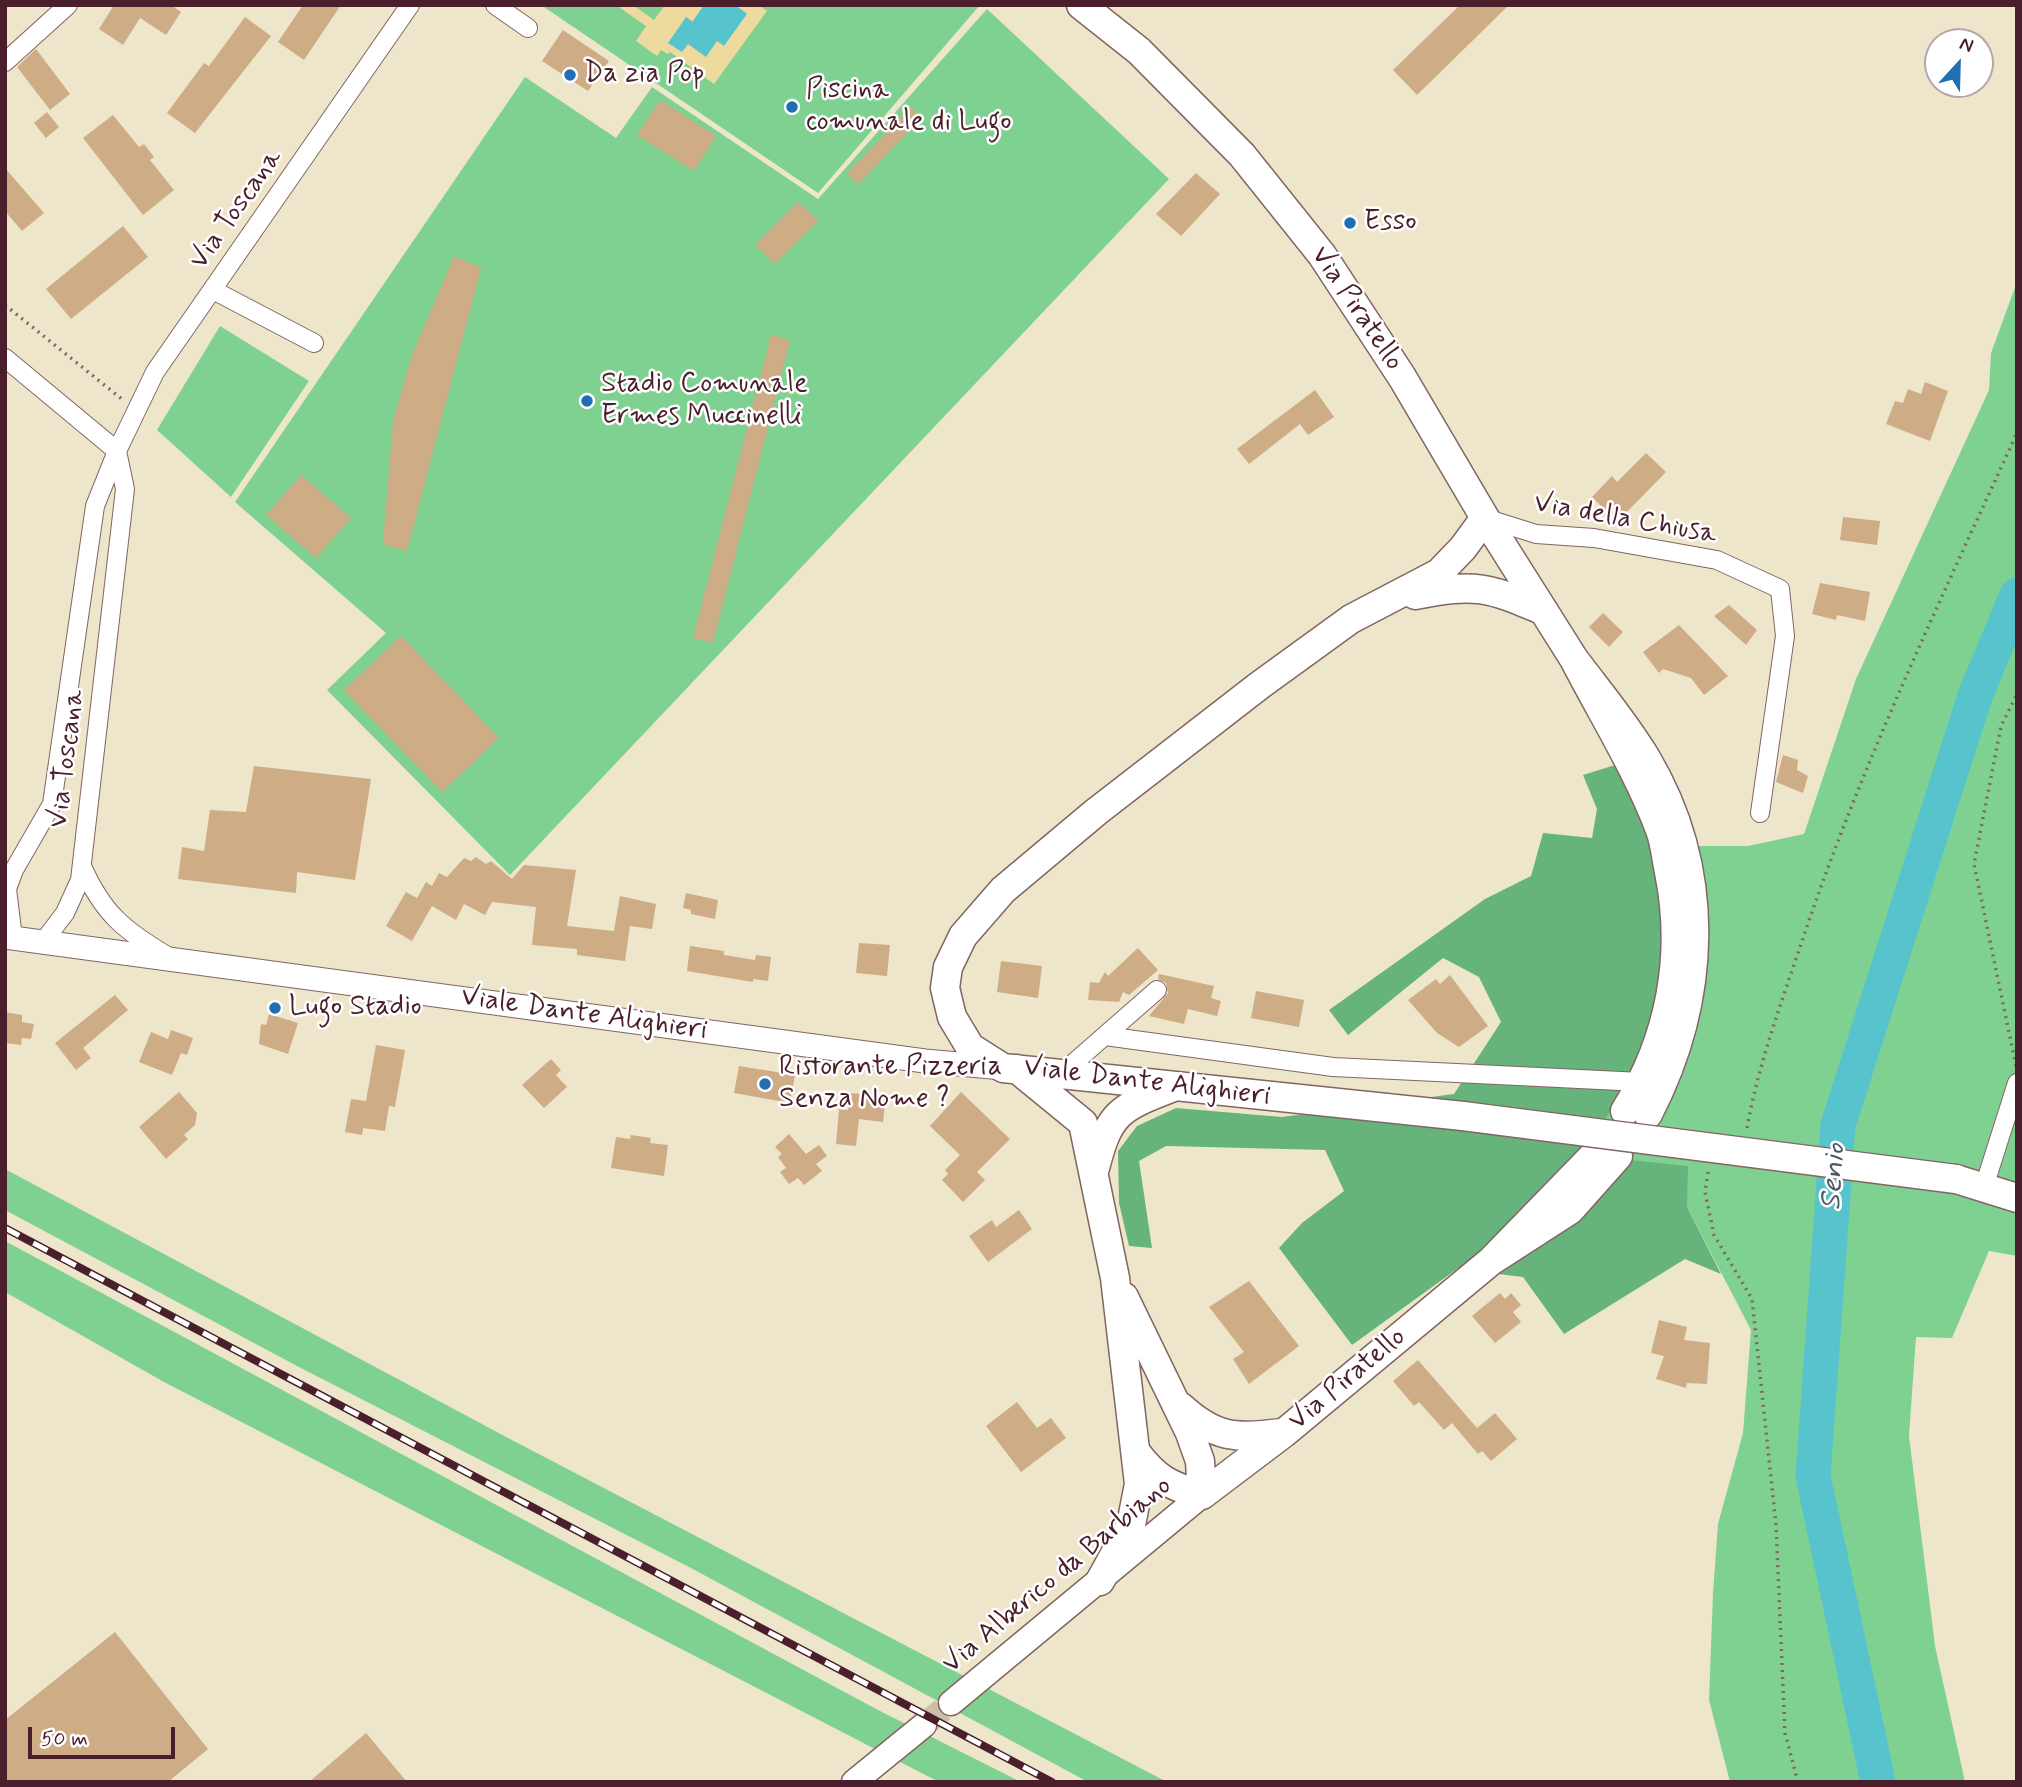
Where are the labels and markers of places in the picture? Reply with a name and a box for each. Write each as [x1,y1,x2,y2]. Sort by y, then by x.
place label: Da zia Pop [584,58,704,92]
marker: Da zia Pop [562,67,578,83]
place label: Piscina comunale di Lugo [806,74,1012,140]
marker: Piscina comunale di Lugo [784,99,800,115]
place label: Esso [1364,206,1417,240]
marker: Esso [1342,215,1358,231]
place label: Stadio Comunale Ermes Muccinelli [601,368,808,434]
marker: Stadio Comunale Ermes Muccinelli [579,393,595,409]
place label: Lugo Stadio [289,991,421,1025]
marker: Lugo Stadio [267,1000,283,1016]
place label: Ristorante Pizzeria Senza Nome ? [779,1051,1002,1117]
marker: Ristorante Pizzeria Senza Nome ? [757,1076,773,1092]

